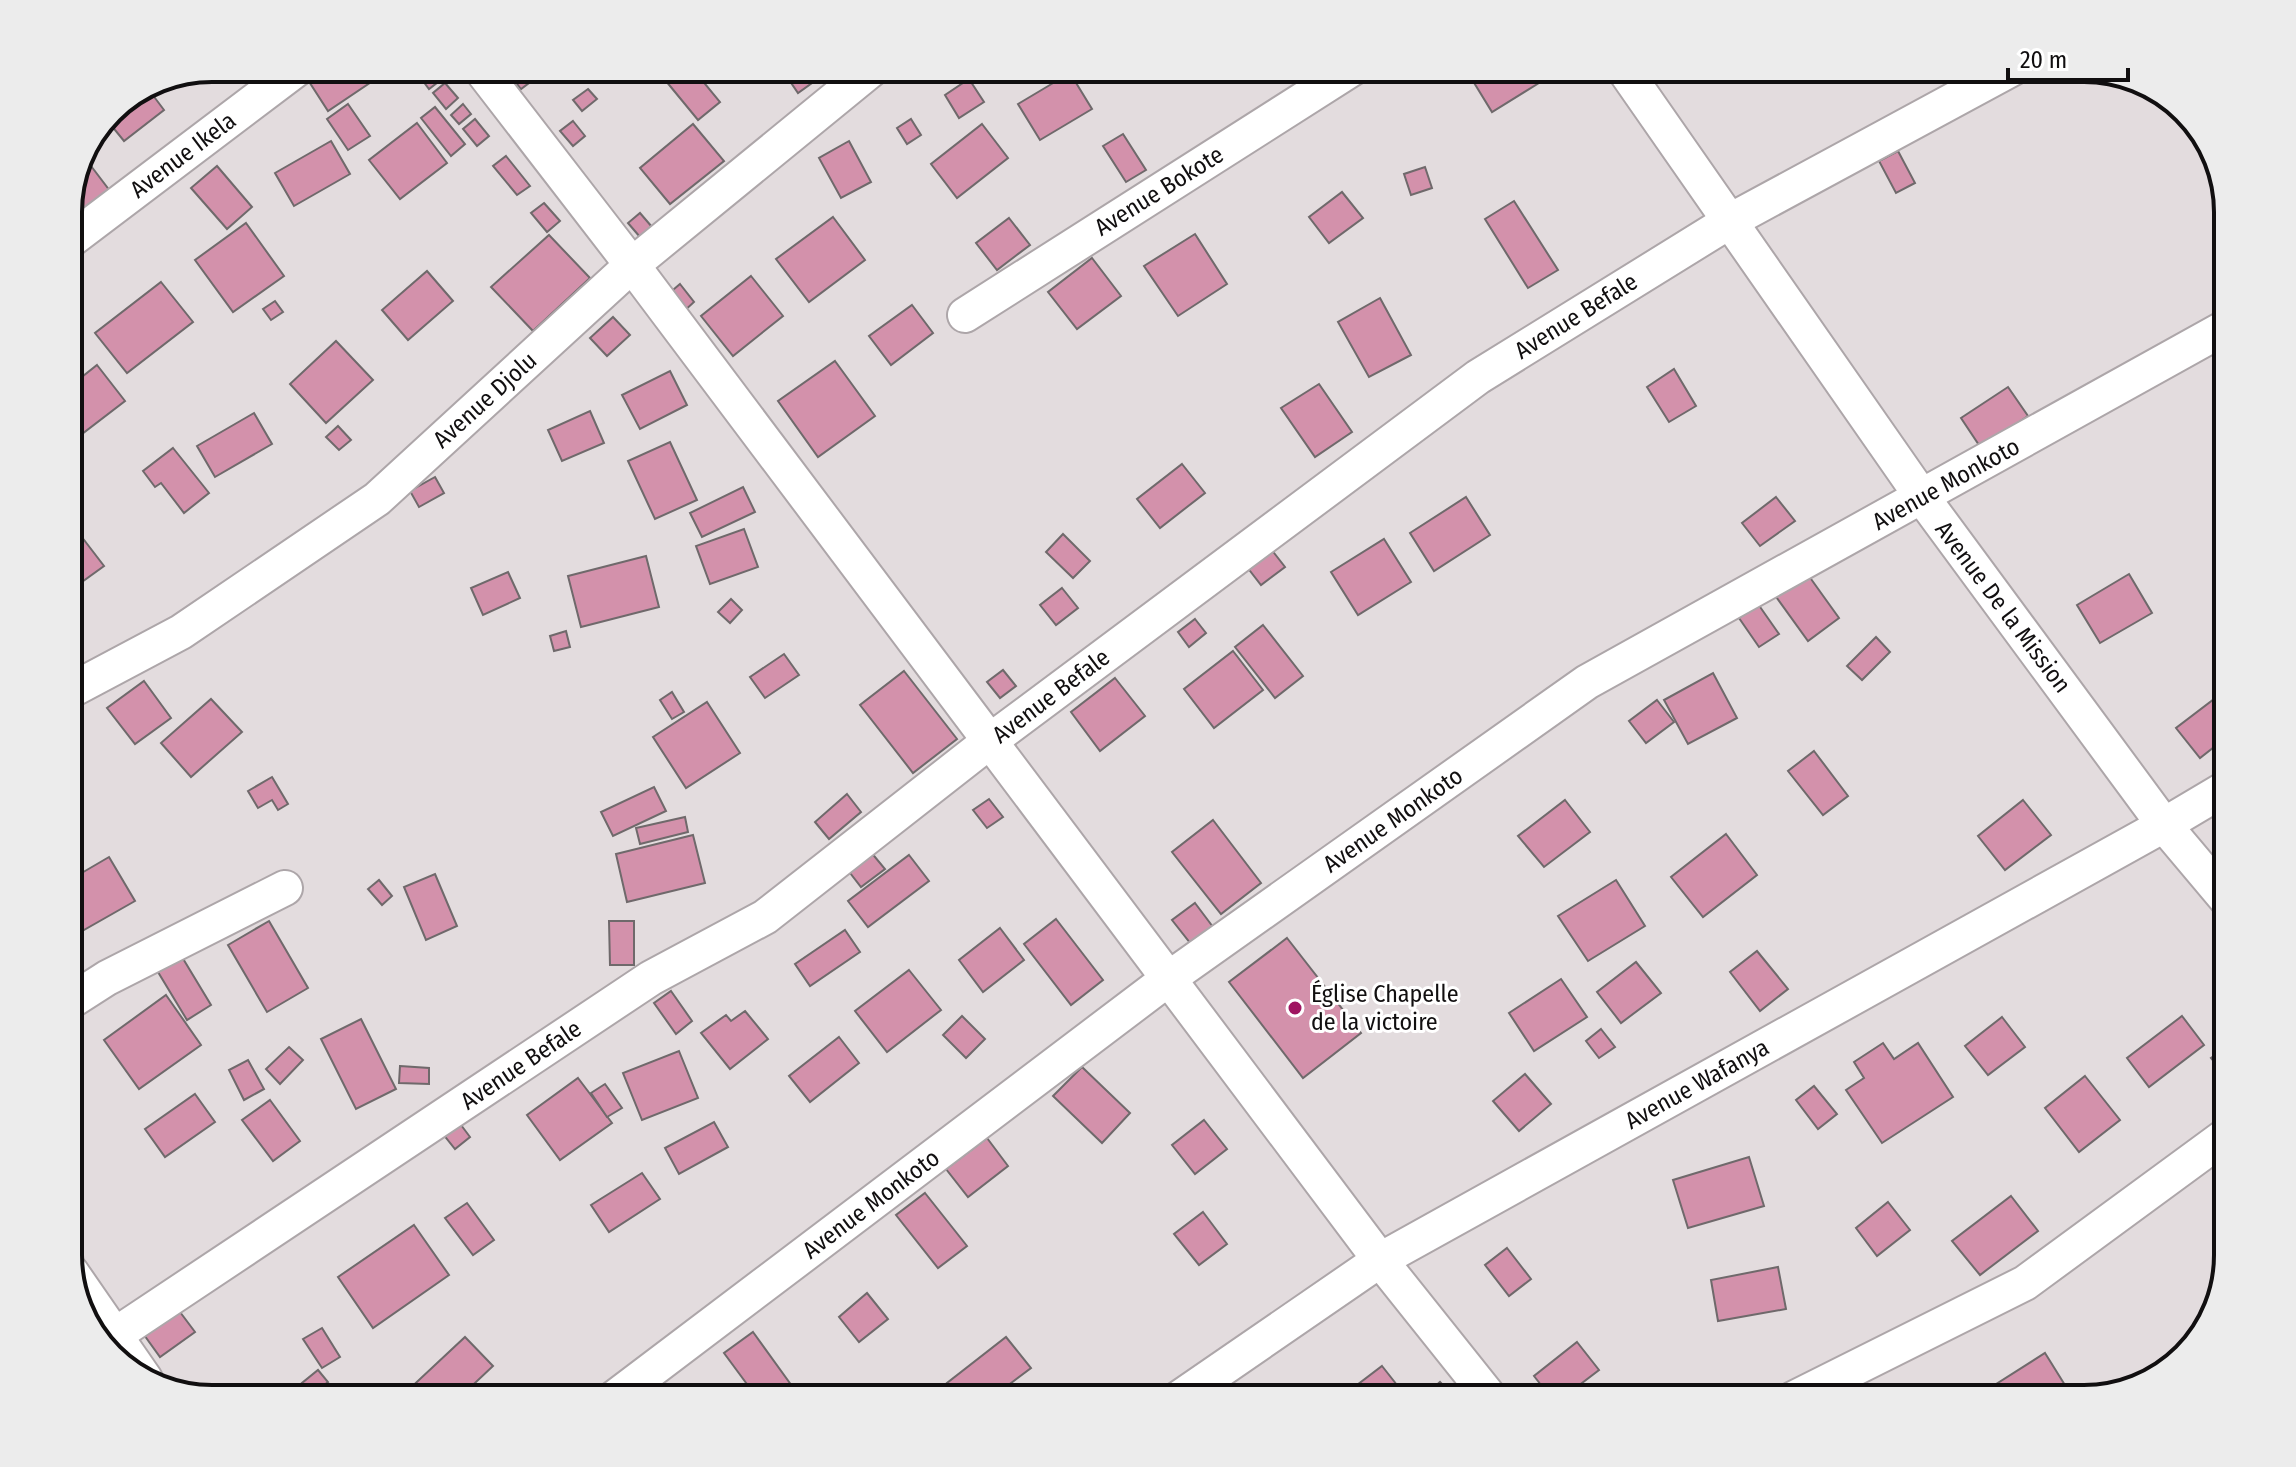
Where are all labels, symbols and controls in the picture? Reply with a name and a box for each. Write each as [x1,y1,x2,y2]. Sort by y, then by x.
scale bar [2008,32,2128,82]
text: 20 m [2020,46,2067,74]
street label: Avenue Ikela [125,106,241,204]
street label: Avenue Bokote [1089,140,1229,242]
street label: Avenue Befale [1510,267,1642,365]
street label: Avenue Djolu [428,346,542,454]
street label: Avenue Monkoto [1868,432,2024,536]
street label: Avenue De la Mission [1929,516,2077,698]
street label: Avenue Befale [987,643,1115,749]
street label: Avenue Monkoto [1318,762,1468,878]
place label: Église Chapelle de la victoire [1311,979,1459,1036]
marker: Église Chapelle de la victoire [1286,999,1304,1017]
street label: Avenue Befale [455,1014,587,1116]
street label: Avenue Wafanya [1620,1033,1774,1135]
street label: Avenue Monkoto [797,1144,945,1264]

